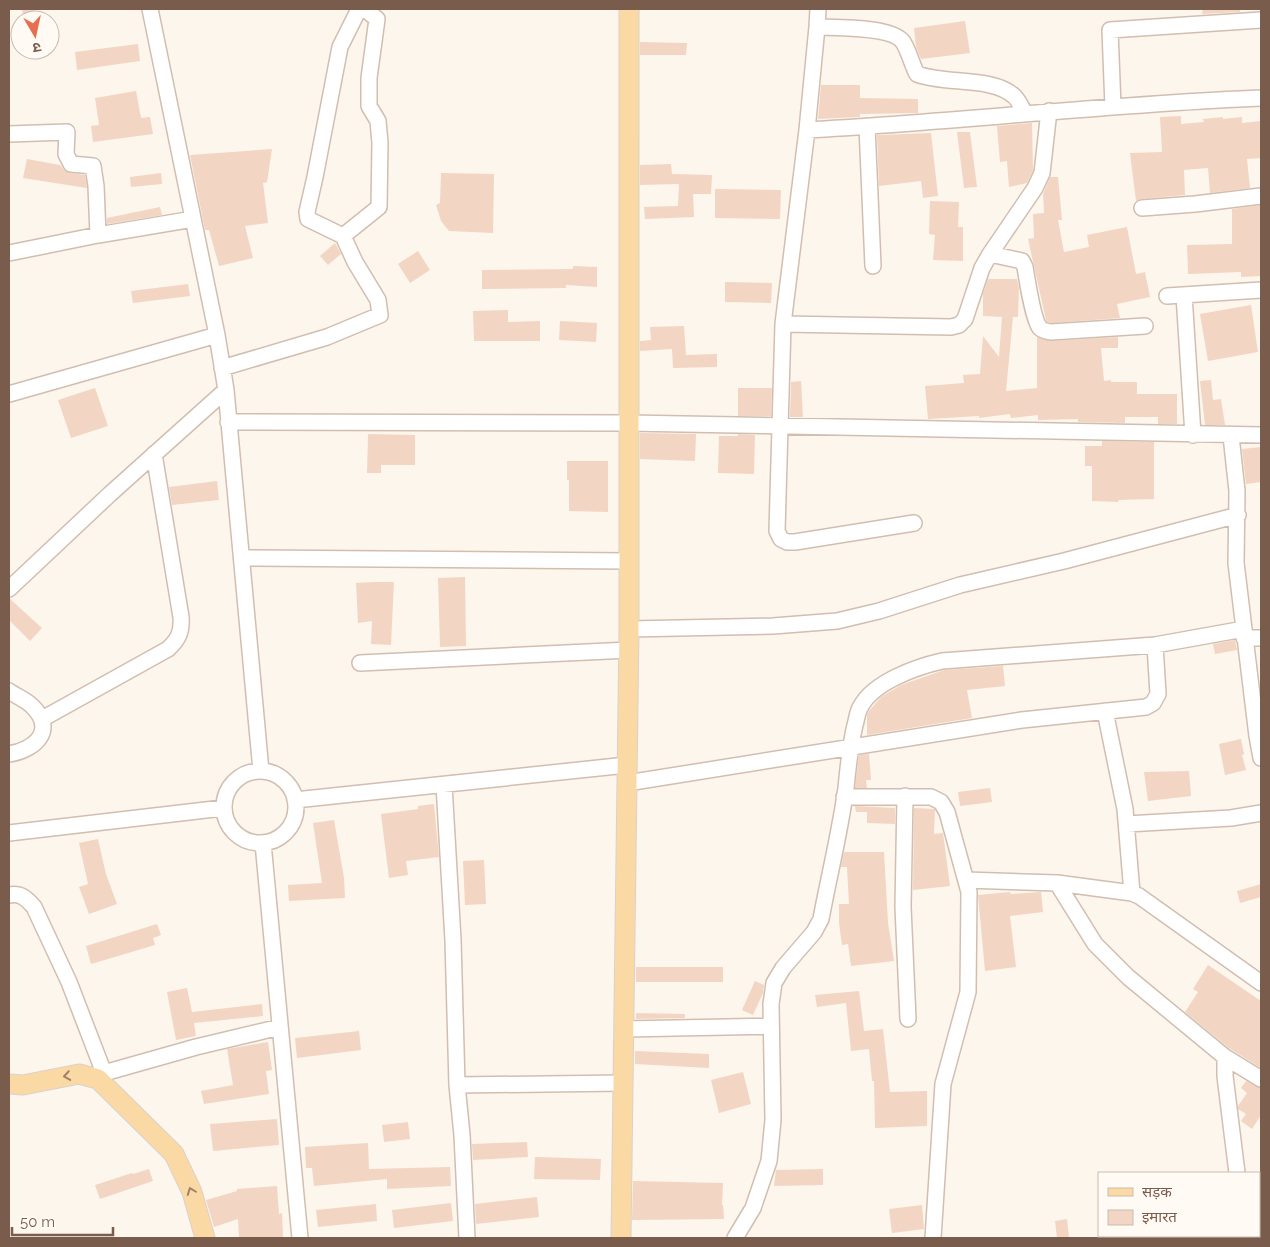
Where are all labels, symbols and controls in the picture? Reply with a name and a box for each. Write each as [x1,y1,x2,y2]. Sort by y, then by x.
north arrow [10,10,60,60]
text: उ [31,39,42,57]
one-way arrow [62,1070,70,1081]
legend [1098,1172,1260,1237]
text: सड़क [1142,1183,1172,1201]
one-way arrow [187,1188,197,1196]
scale bar [12,1204,114,1236]
text: इमारत [1142,1208,1177,1226]
text: 50 m [20,1213,55,1231]

